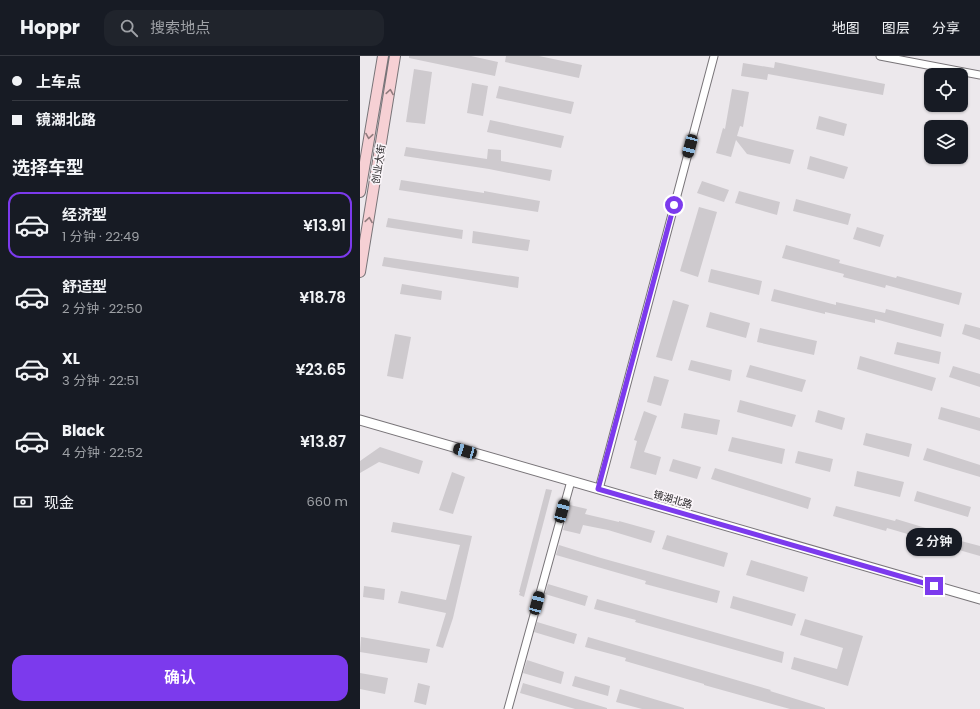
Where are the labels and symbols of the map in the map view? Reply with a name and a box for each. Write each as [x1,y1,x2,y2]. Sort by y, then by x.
one-way arrow [385,89,393,95]
one-way arrow [366,133,374,139]
car [681,133,699,159]
street label: 创业大街 [368,143,389,185]
route start [665,196,683,214]
one-way arrow [364,217,372,223]
car [452,442,478,460]
street label: 镜湖北路 [652,487,694,512]
car [553,498,571,524]
callout: 2 分钟 [906,528,962,556]
route end [925,577,943,595]
car [528,590,546,616]

